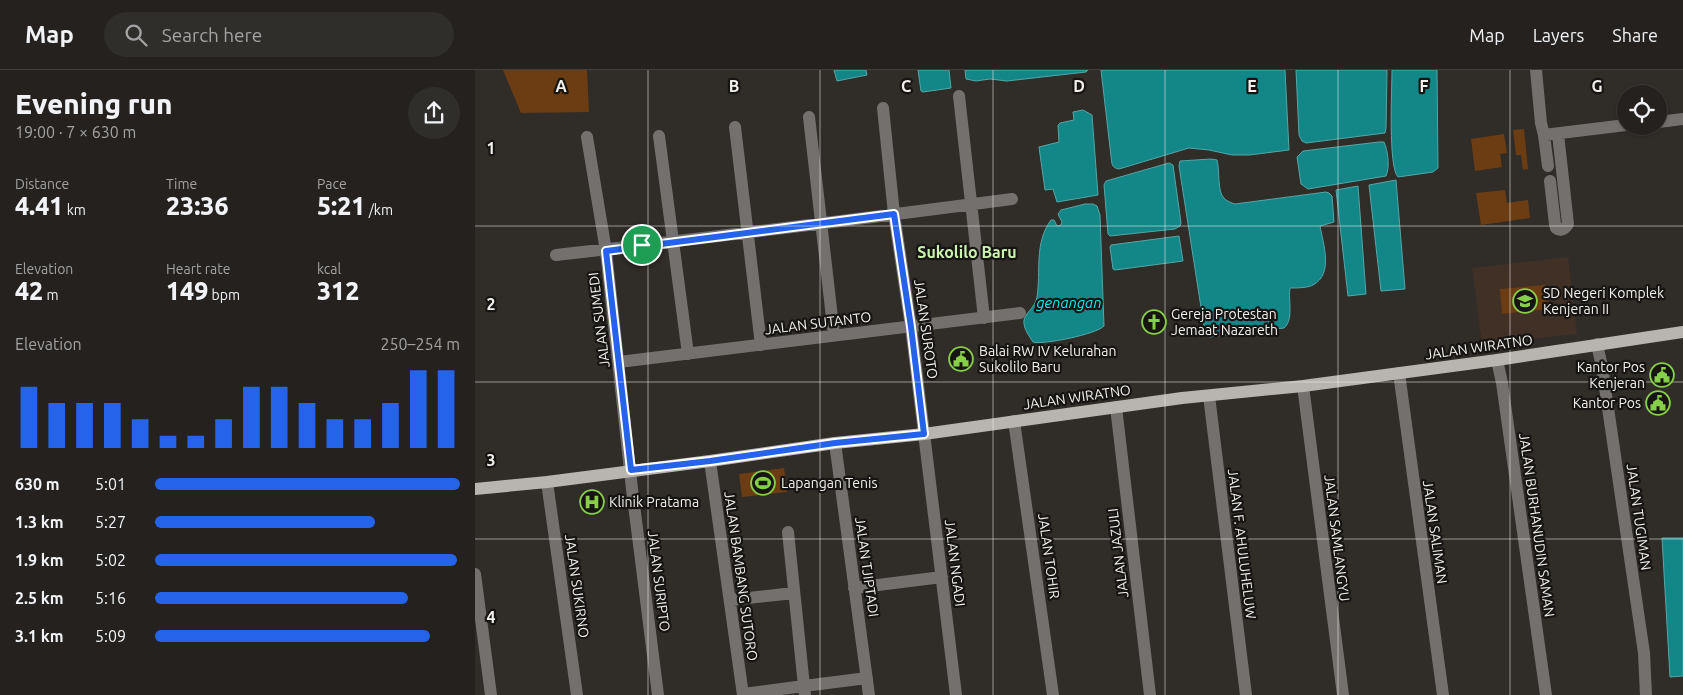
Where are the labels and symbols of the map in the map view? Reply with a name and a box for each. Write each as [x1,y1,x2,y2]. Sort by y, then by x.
text: A [555,77,567,95]
text: B [729,77,739,95]
text: C [901,77,911,95]
text: D [1073,77,1085,95]
text: E [1247,77,1257,95]
text: F [1420,77,1429,95]
text: G [1591,77,1603,95]
text: 1 [486,139,496,157]
pin [621,224,663,266]
district label: Sukolilo Baru [917,243,1017,261]
street label: JALAN SUMEDI [585,271,613,369]
street label: JALAN SUROTO [911,278,941,380]
place label: SD Negeri Komplek Kenjeran II [1543,285,1664,317]
school or university icon: SD Negeri Komplek Kenjeran II [1512,288,1538,314]
water label: genangan [1035,294,1102,311]
text: 2 [486,295,496,313]
place label: Gereja Protestan Jemaat Nazareth [1171,306,1278,338]
street label: JALAN SUTANTO [764,309,872,337]
church icon: Gereja Protestan Jemaat Nazareth [1141,309,1167,335]
street label: JALAN WIRATNO [1424,332,1534,362]
place label: Balai RW IV Kelurahan Sukolilo Baru [979,343,1117,375]
public building icon: Balai RW IV Kelurahan Sukolilo Baru [948,346,974,372]
place label: Kantor Pos Kenjeran [1577,359,1645,391]
public building icon: Kantor Pos Kenjeran [1649,362,1675,388]
street label: JALAN WIRATNO [1022,382,1132,412]
public building icon: Kantor Pos [1645,390,1671,416]
place label: Kantor Pos [1573,395,1641,411]
street label: JALAN BURHANUDIN SAMAN [1516,432,1558,618]
text: 3 [486,451,496,469]
street label: JALAN TUGIMAN [1624,463,1654,571]
street label: JALAN F. AHULUHELUW [1225,468,1259,620]
sports icon: Lapangan Tenis [750,470,776,496]
street label: JALAN SAMLANGYU [1321,474,1353,602]
place label: Lapangan Tenis [781,475,877,491]
street label: JALAN SALIMAN [1420,479,1450,585]
hospital icon: Klinik Pratama [579,489,605,515]
street label: JALAN BAMBANG SUTORO [721,490,761,662]
place label: Klinik Pratama [609,494,699,510]
street label: JALAN JAZULI [1105,507,1131,599]
street label: JALAN TOHIR [1035,512,1063,600]
street label: JALAN TJIPTADI [852,516,882,618]
street label: JALAN NGADI [942,519,968,607]
street label: JALAN SURIPTO [645,530,673,633]
street label: JALAN SUKIRNO [562,533,592,639]
text: 4 [486,608,496,626]

